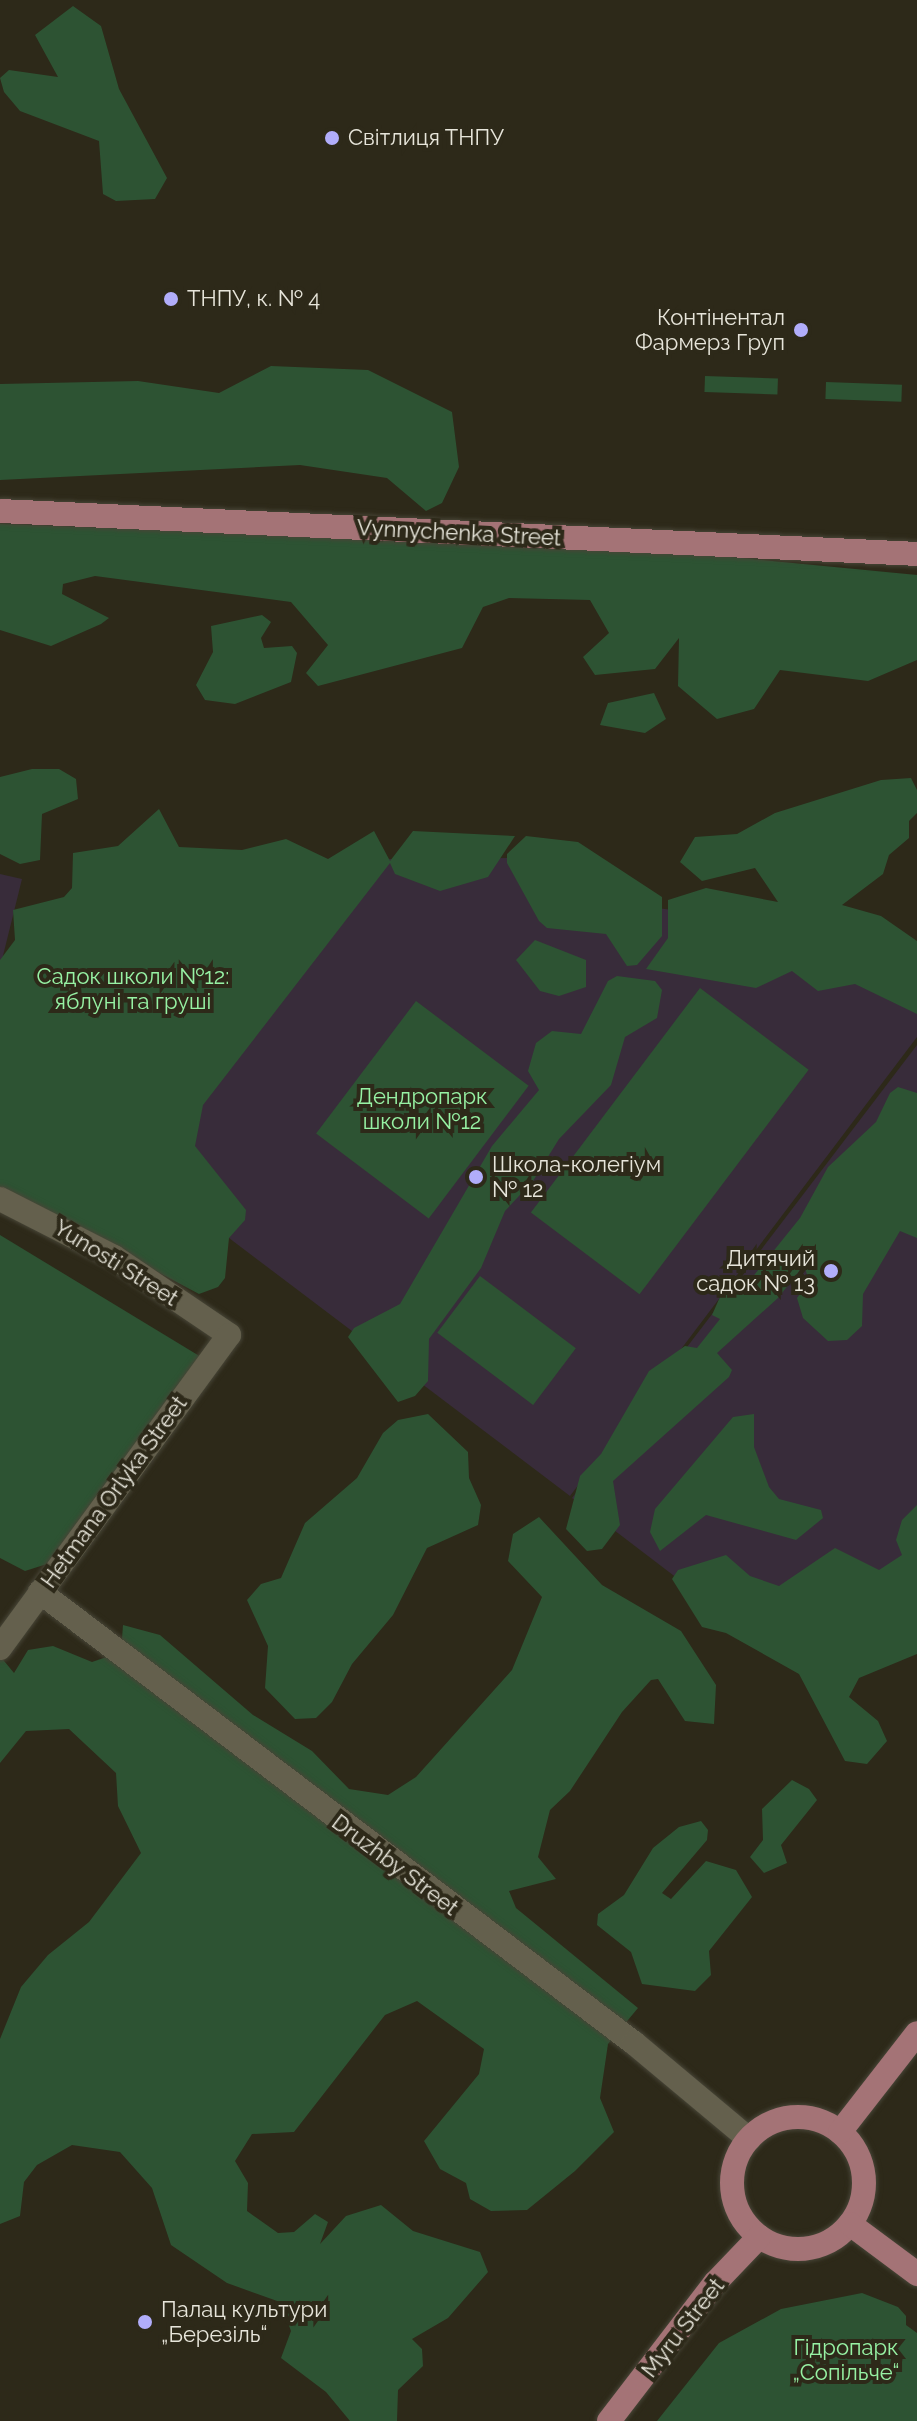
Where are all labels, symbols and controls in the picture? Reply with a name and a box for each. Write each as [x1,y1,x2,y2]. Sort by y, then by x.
place label: Світлиця ТНПУ [348,125,504,151]
marker: Світлиця ТНПУ [323,129,341,147]
place label: ТНПУ, к. № 4 [187,286,320,312]
marker: ТНПУ, к. № 4 [162,290,180,308]
place label: Контінентал Фармерз Груп [635,304,785,356]
marker: Контінентал Фармерз Груп [792,321,810,339]
street label: Vynnychenka Street [356,514,562,552]
park label: Садок школи №12: яблуні та груші [37,963,229,1014]
park label: Дендропарк школи №12 [356,1083,488,1134]
place label: Школа-колегіум № 12 [492,1151,661,1202]
marker: Школа-колегіум № 12 [467,1168,485,1186]
street label: Yunosti Street [49,1214,183,1312]
place label: Дитячий садок № 13 [696,1245,815,1296]
marker: Дитячий садок № 13 [822,1262,840,1280]
street label: Hetmana Orlyka Street [35,1391,193,1593]
street label: Druzhby Street [326,1809,464,1921]
street label: Myru Street [636,2273,730,2383]
place label: Палац культури „Березіль“ [161,2296,327,2348]
marker: Палац культури „Березіль“ [136,2313,154,2331]
park label: Гідропарк „Сопільче“ [793,2334,899,2386]

